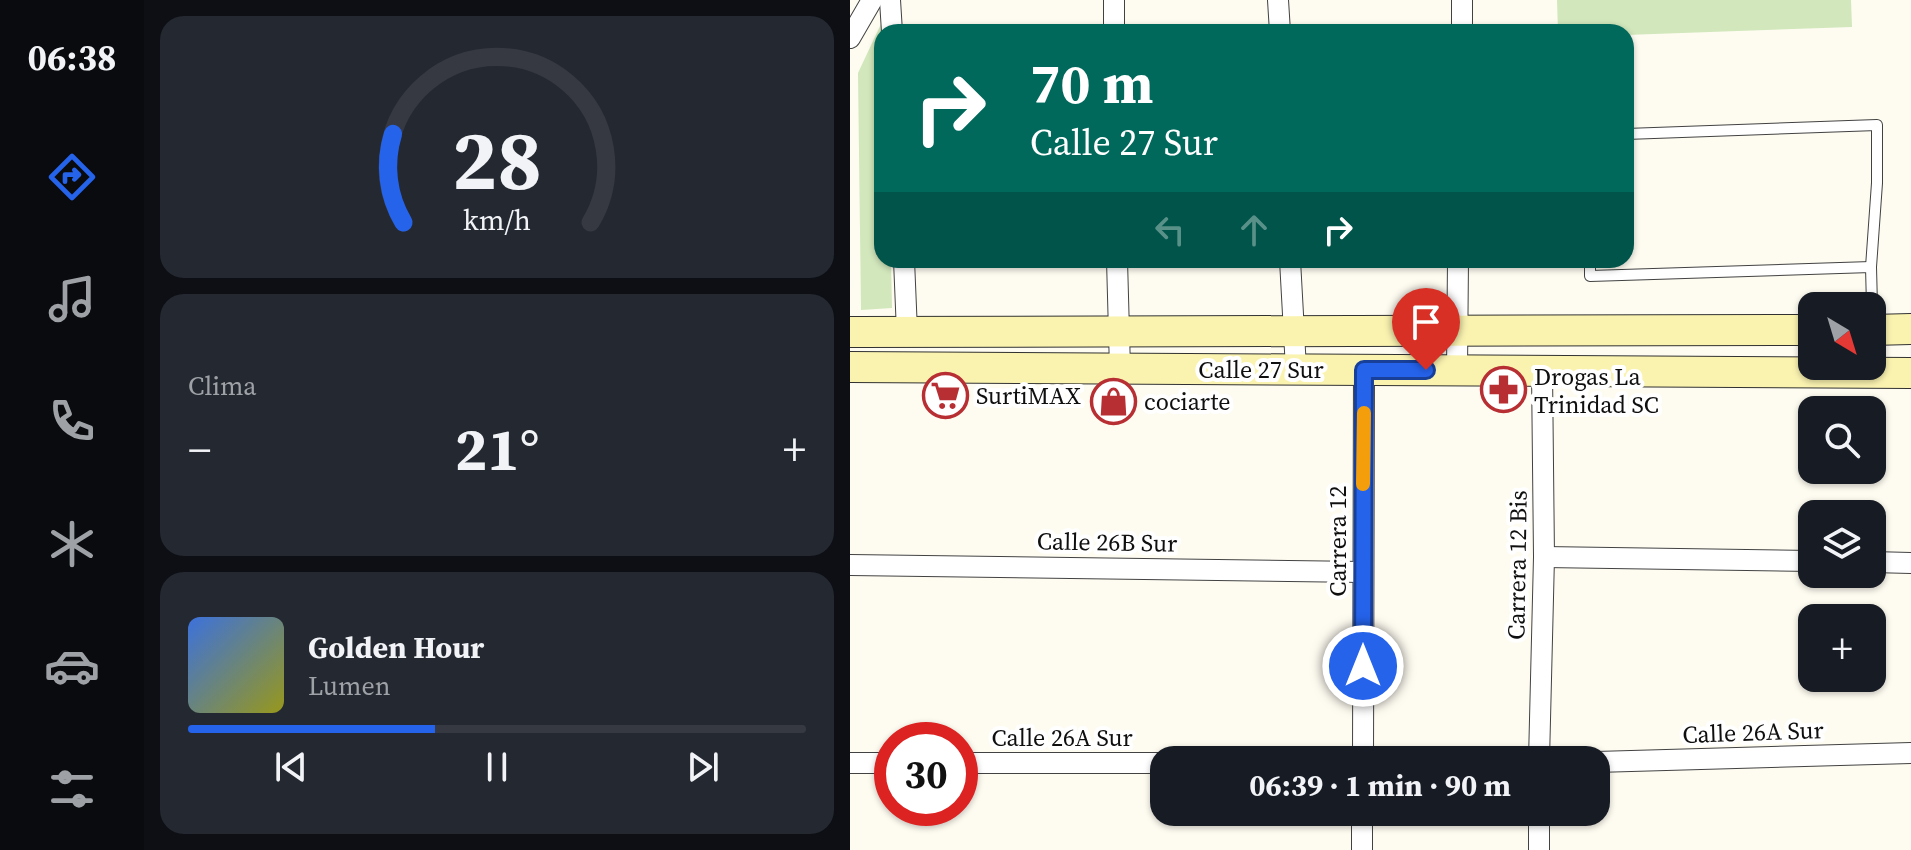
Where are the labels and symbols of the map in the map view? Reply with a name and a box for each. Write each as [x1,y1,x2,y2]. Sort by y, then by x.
pin [1392,288,1460,370]
north arrow [1798,292,1886,380]
street label: Calle 27 Sur [1198,353,1324,386]
place label: Drogas La Trinidad SC [1534,360,1659,421]
pharmacy icon: Drogas La Trinidad SC [1479,366,1527,414]
supermarket icon: SurtiMAX [921,371,969,419]
shop icon: cociarte [1089,377,1137,425]
place label: SurtiMAX [976,379,1081,412]
place label: cociarte [1144,385,1231,418]
street label: Carrera 12 [1321,485,1354,597]
street label: Carrera 12 Bis [1499,490,1535,640]
street label: Calle 26B Sur [1037,524,1177,560]
position arrow [1321,624,1405,708]
street label: Calle 26A Sur [1682,713,1824,751]
street label: Calle 26A Sur [991,721,1133,754]
speed limit sign: 30 [874,722,978,826]

